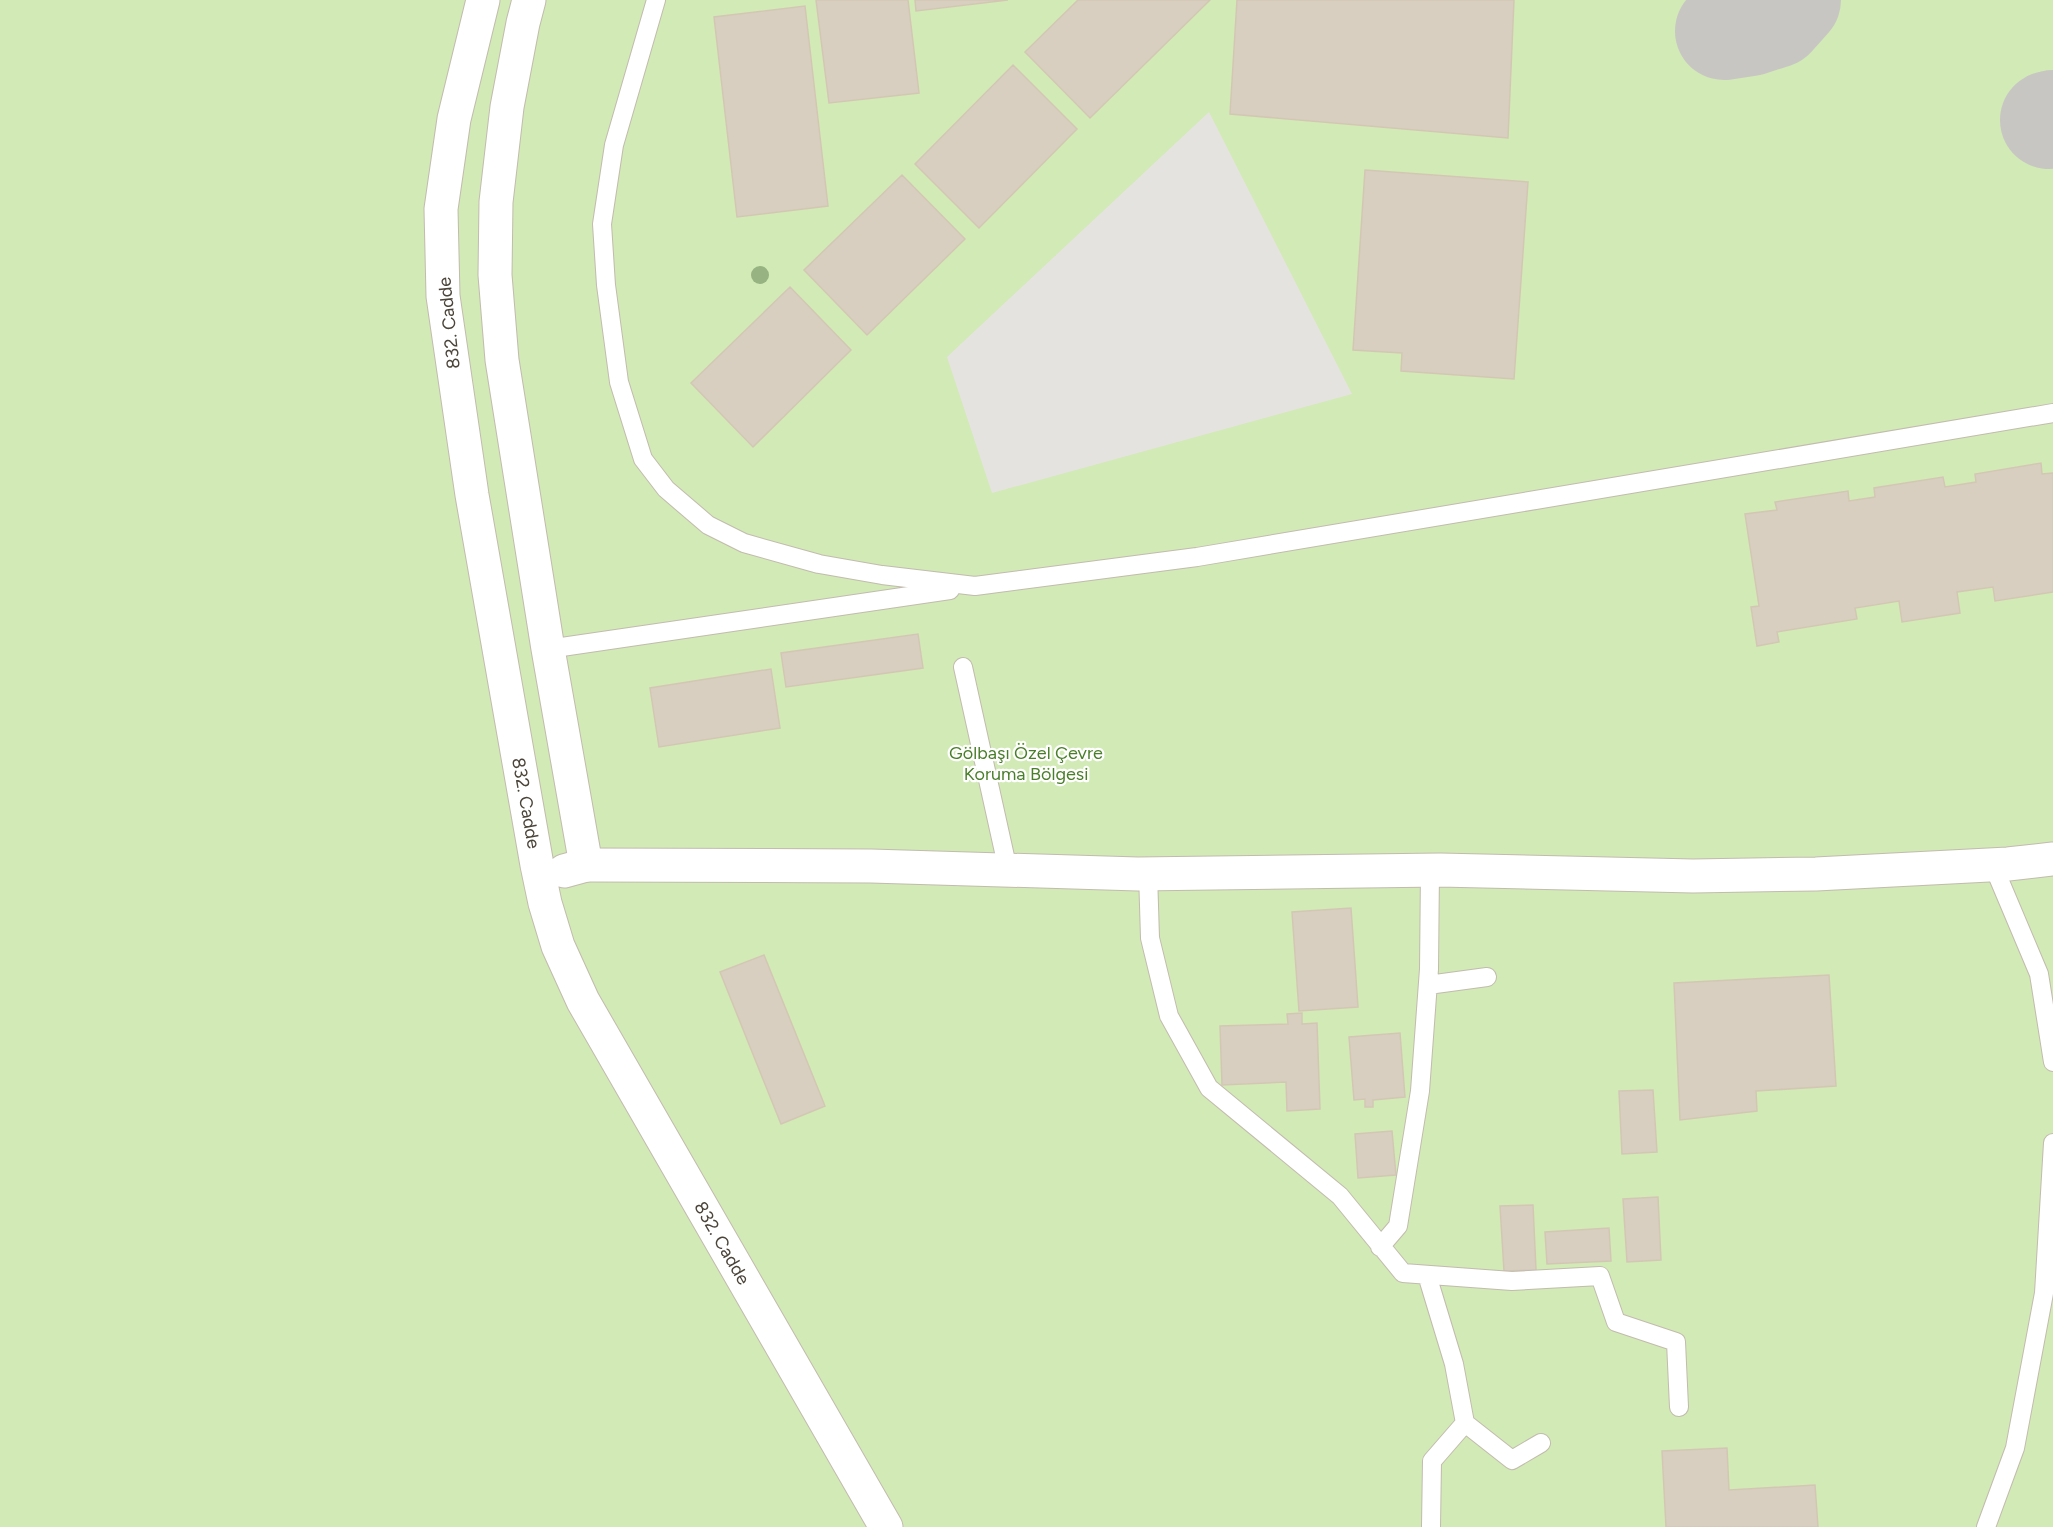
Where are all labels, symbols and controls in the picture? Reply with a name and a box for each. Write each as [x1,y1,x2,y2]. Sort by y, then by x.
street label: 832. Cadde [433,276,465,370]
park label: Gölbaşı Özel Çevre Koruma Bölgesi [949,742,1103,785]
street label: 832. Cadde [507,756,545,850]
street label: 832. Cadde [689,1198,755,1289]

